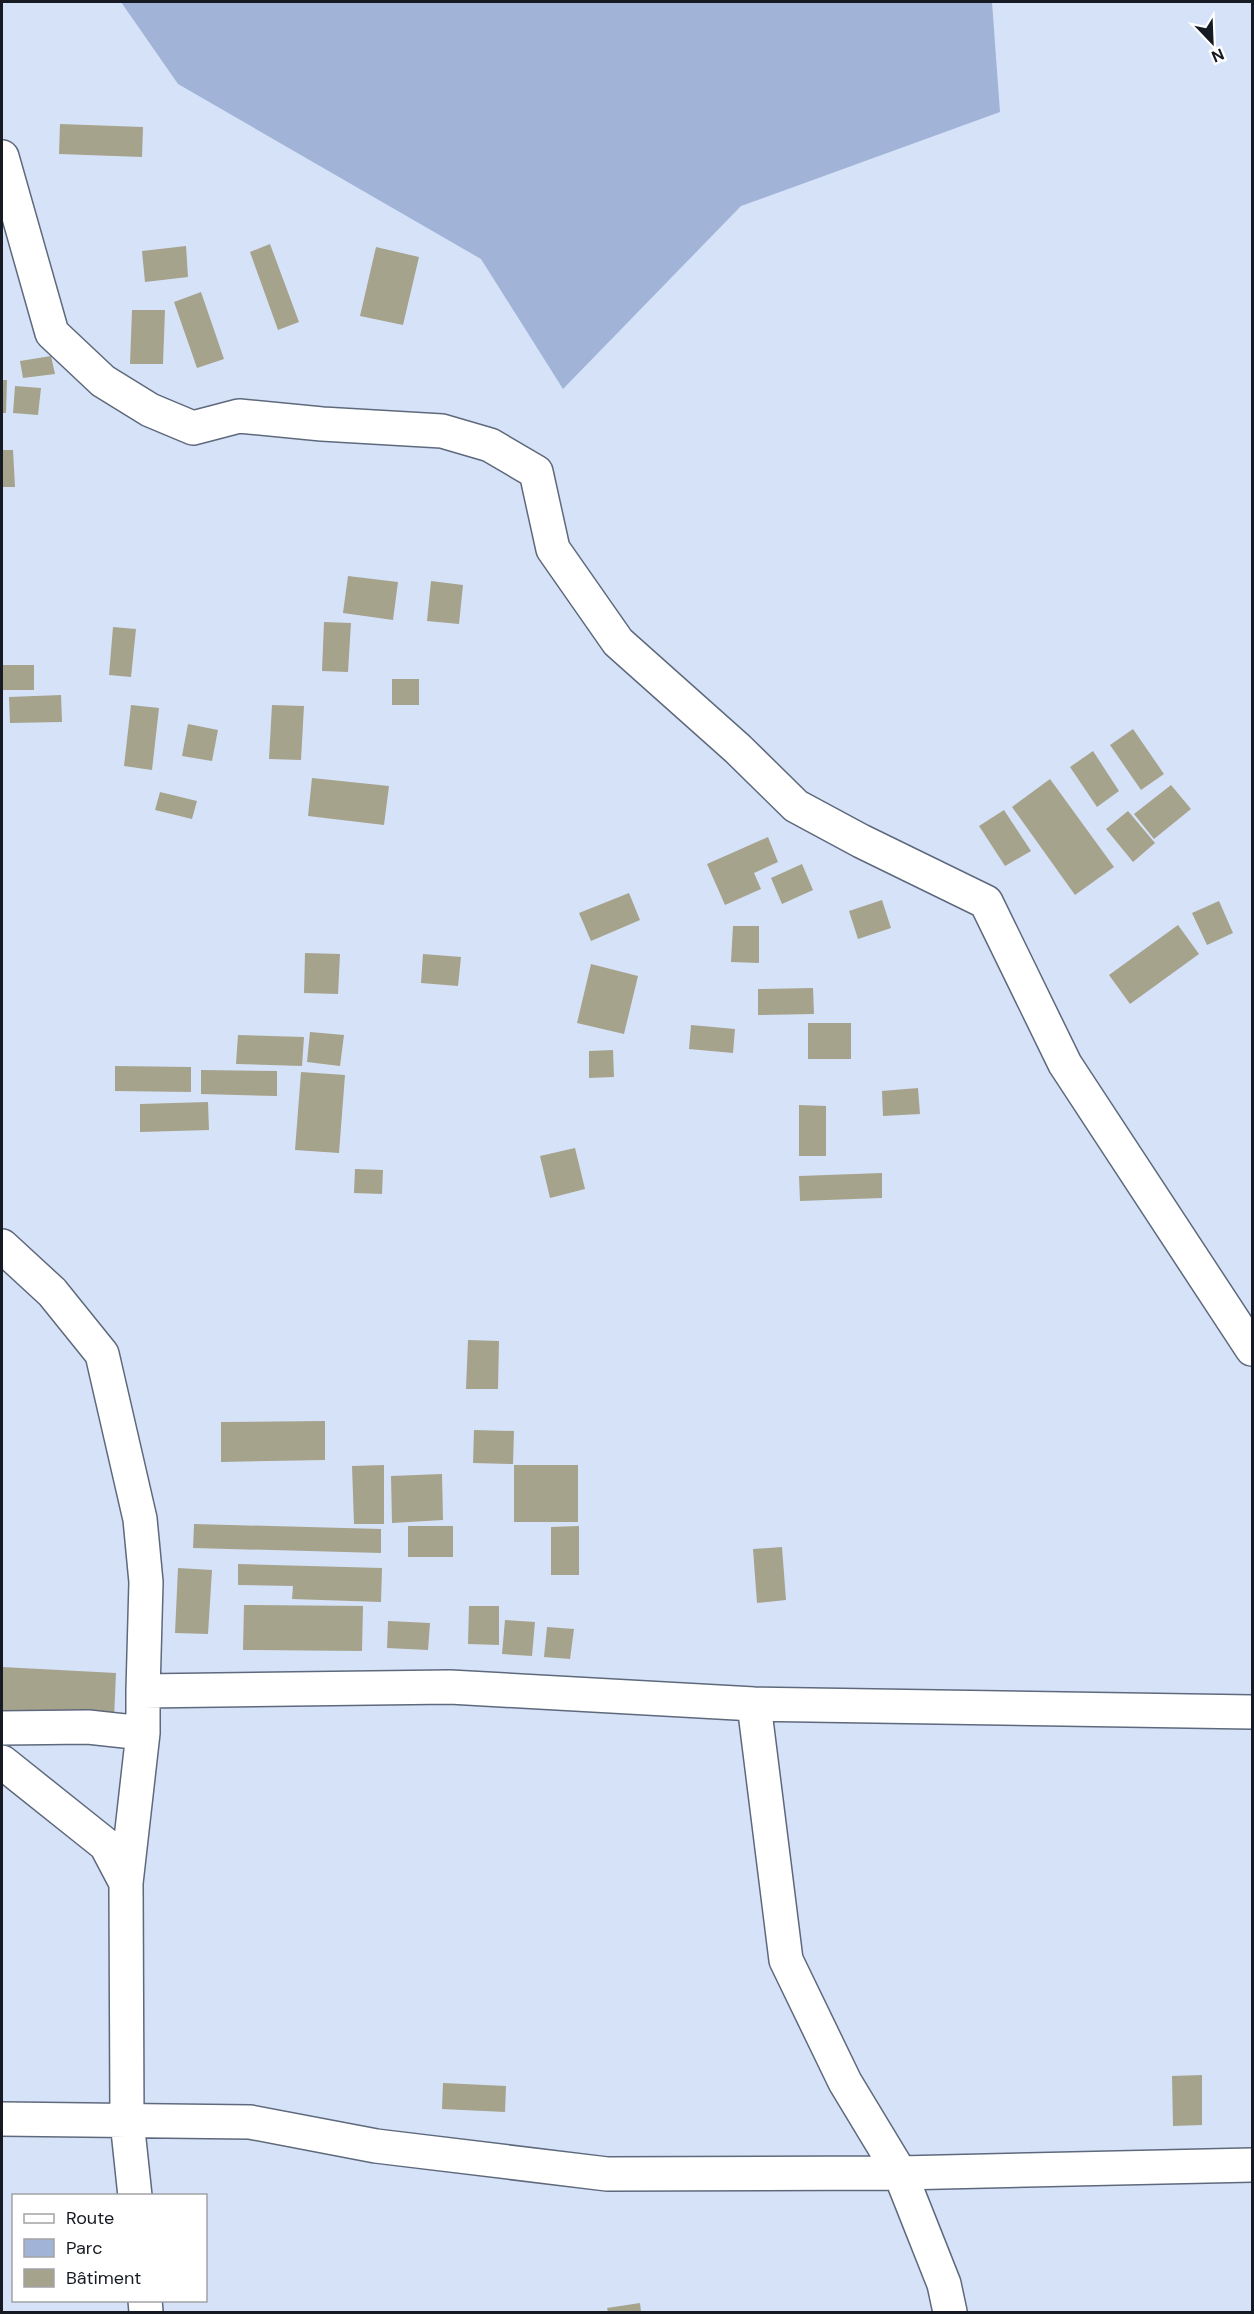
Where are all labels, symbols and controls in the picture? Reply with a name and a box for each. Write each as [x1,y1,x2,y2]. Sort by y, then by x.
north arrow [1182,12,1242,72]
text: N [1208,43,1227,67]
legend [12,2194,207,2302]
text: Route [66,2206,114,2230]
text: Parc [66,2236,102,2260]
text: Bâtiment [66,2266,141,2290]

